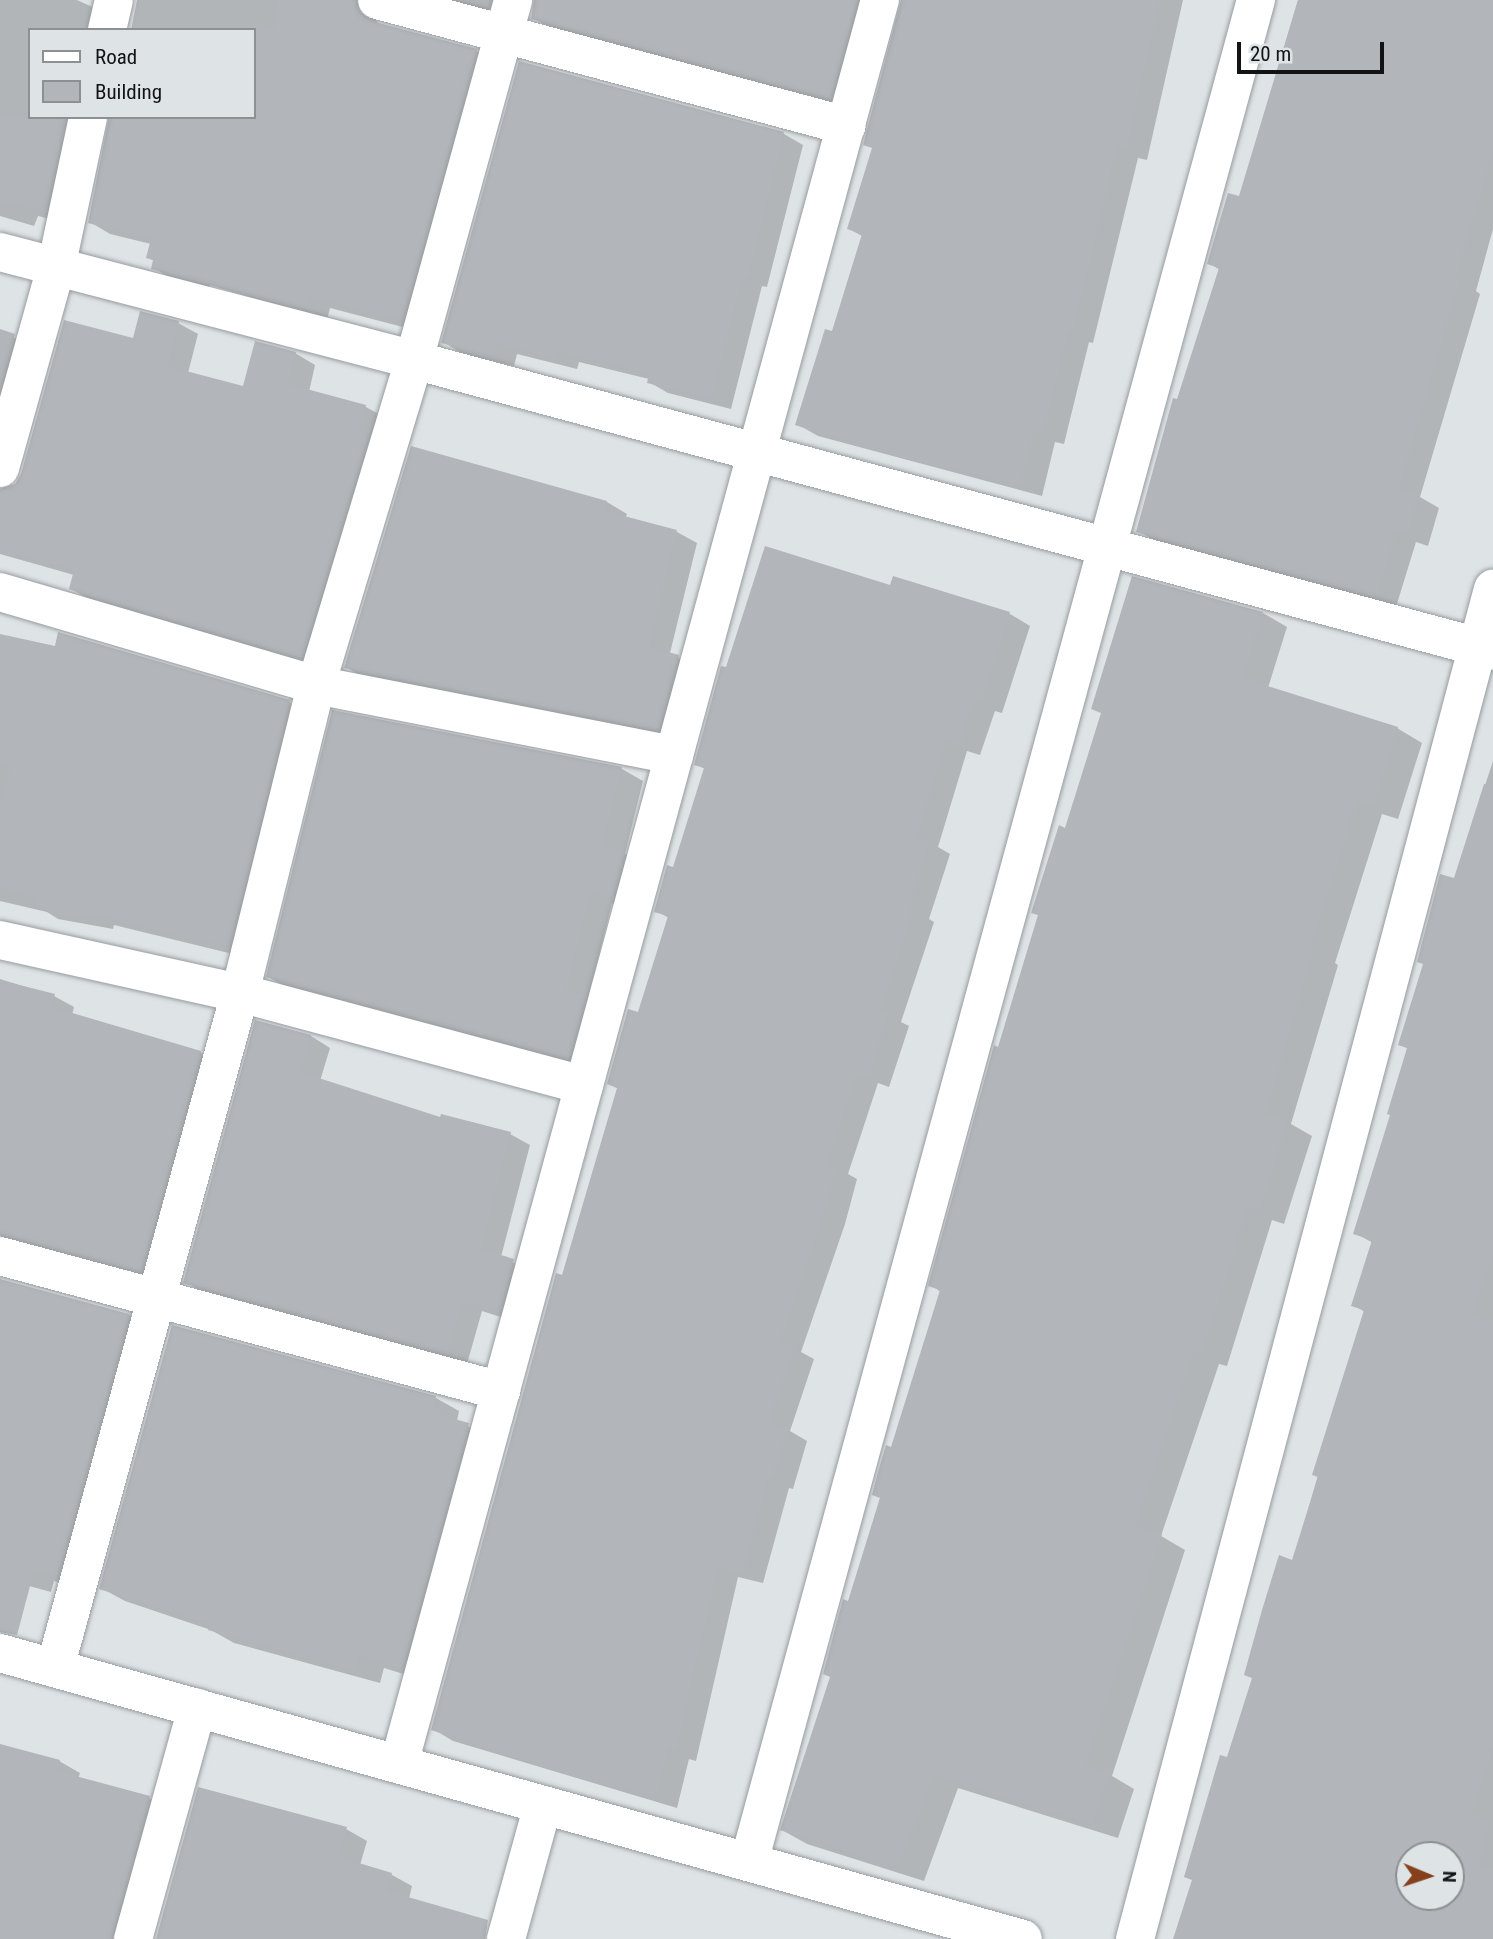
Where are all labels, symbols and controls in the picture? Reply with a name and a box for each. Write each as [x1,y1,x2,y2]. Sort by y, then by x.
legend [28,28,256,119]
scale bar [1241,28,1388,72]
text: 20 m [1250,42,1291,66]
text: Road [95,45,137,69]
text: Building [95,80,162,104]
north arrow [1395,1841,1465,1911]
text: N [1438,1870,1461,1883]

